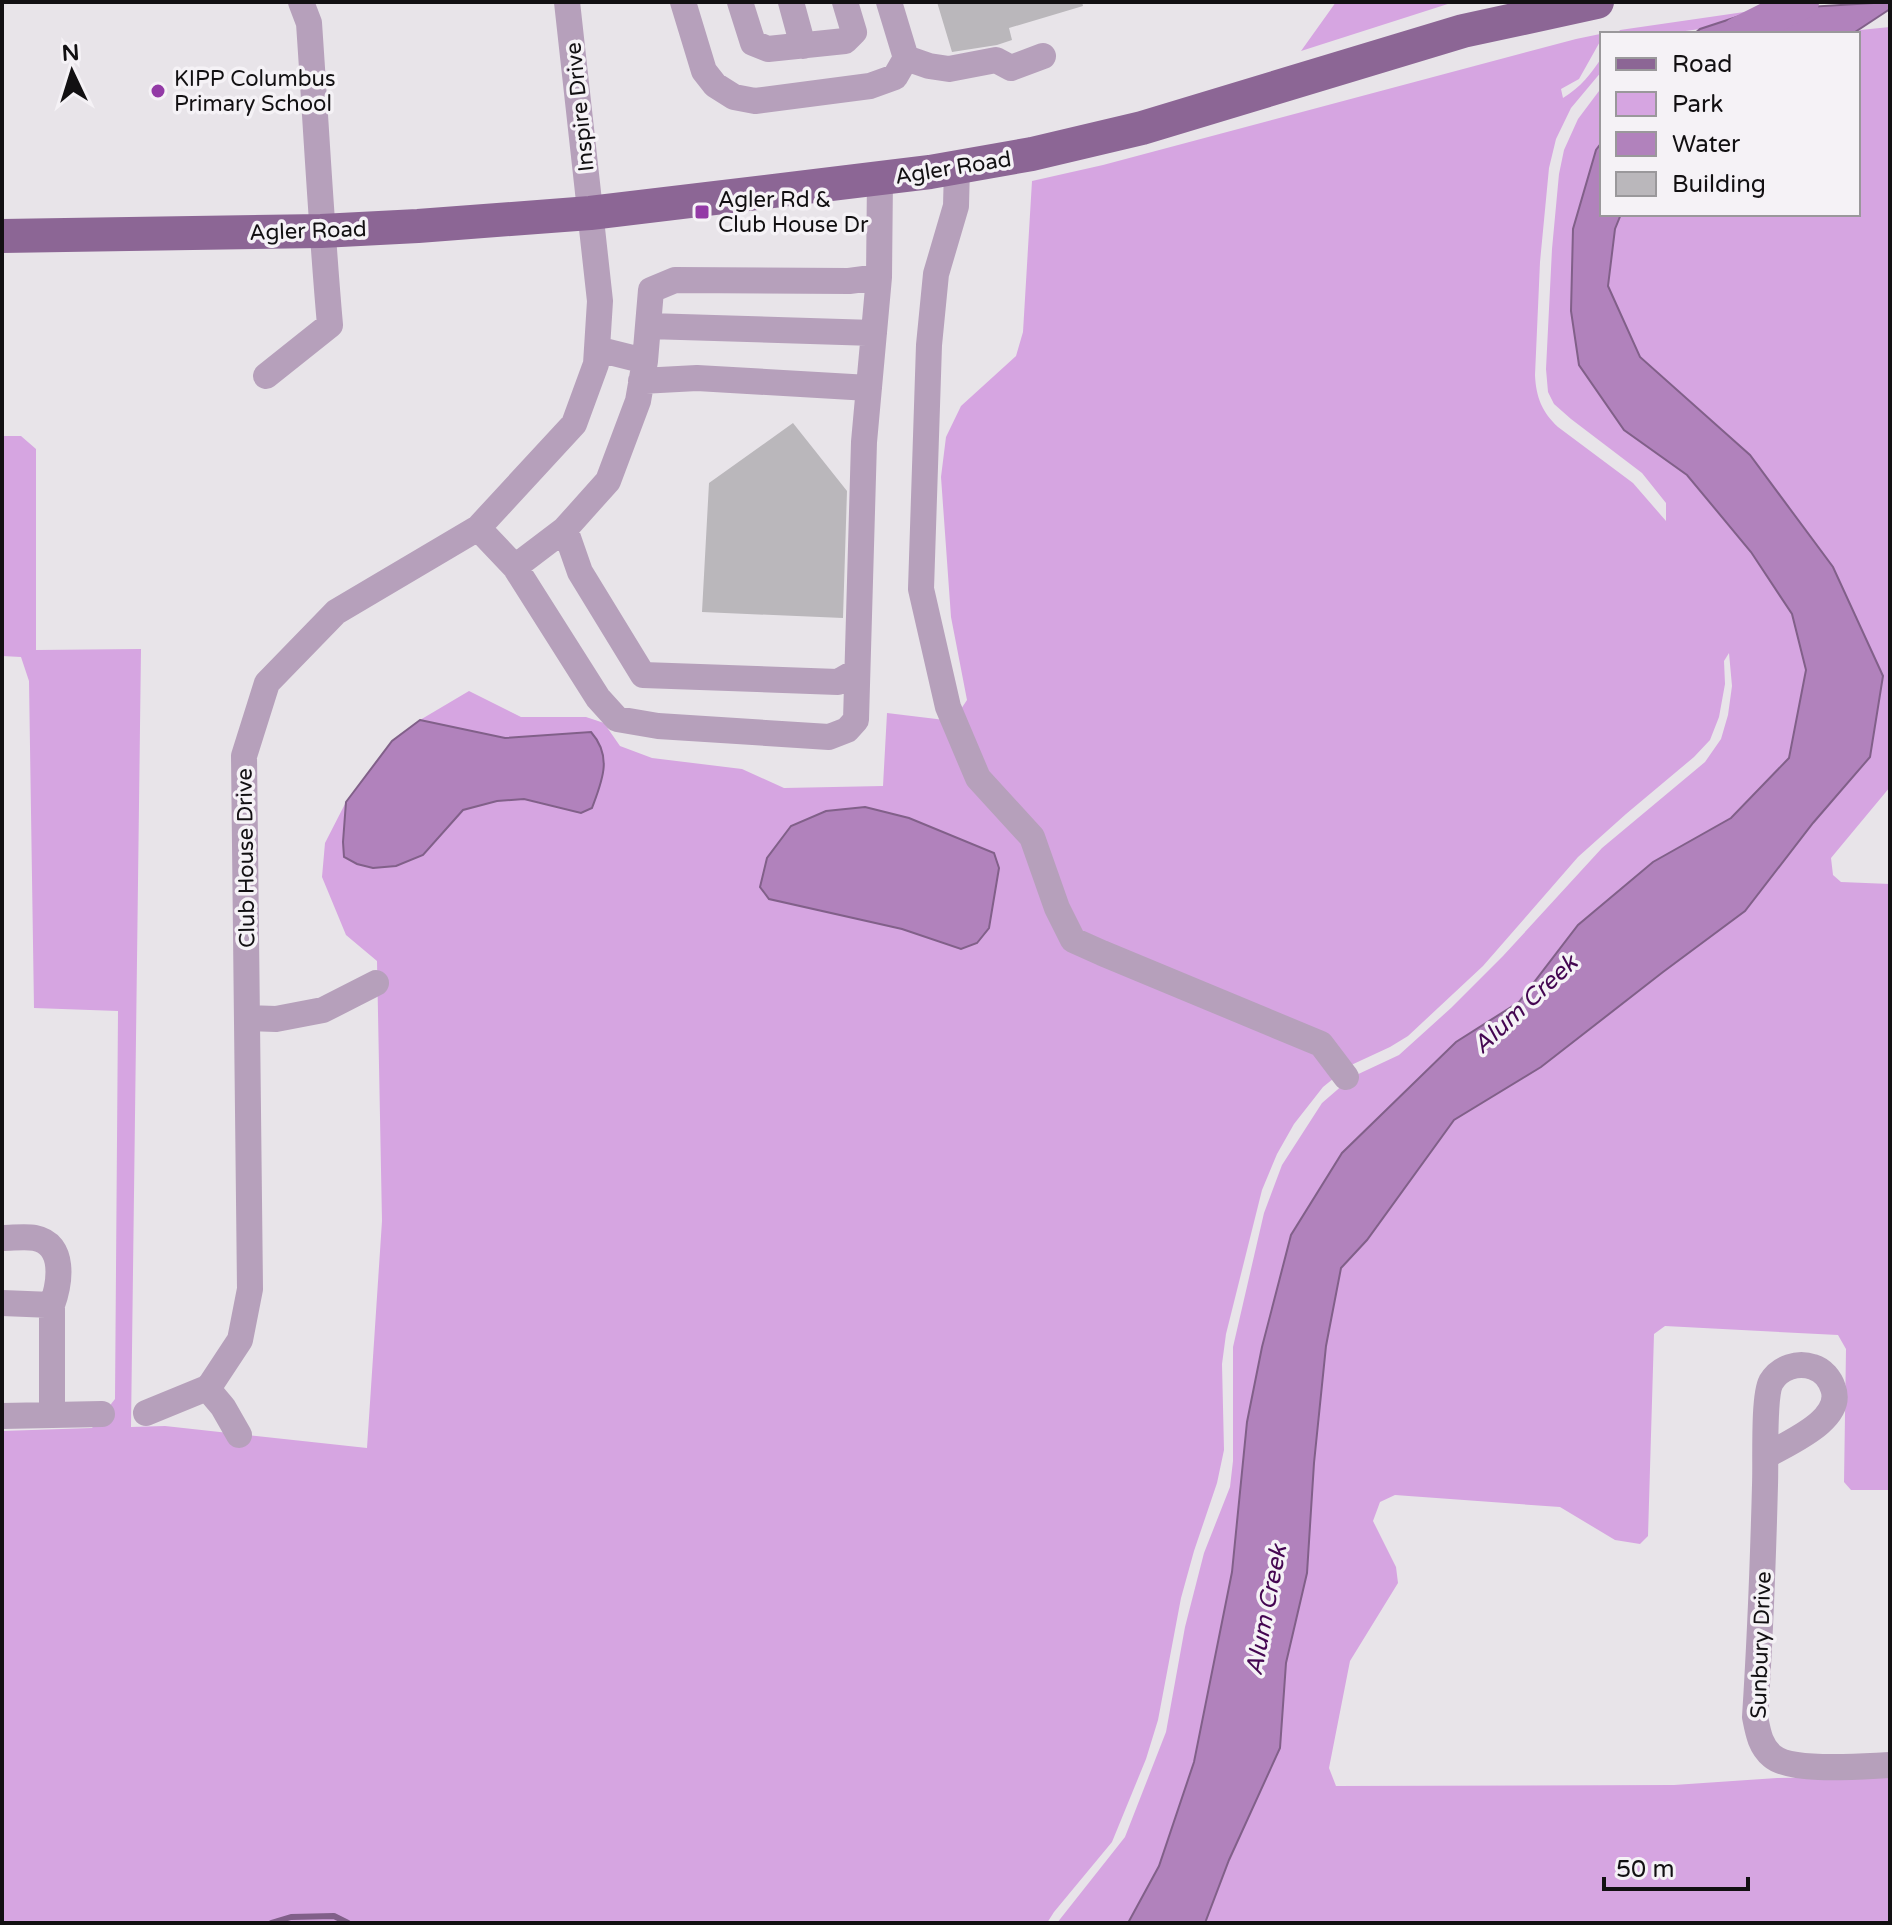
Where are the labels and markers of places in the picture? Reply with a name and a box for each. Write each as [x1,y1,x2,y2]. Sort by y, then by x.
place label: KIPP Columbus Primary School [174,66,336,117]
marker: KIPP Columbus Primary School [149,82,167,100]
place label: Agler Rd & Club House Dr [718,187,869,238]
marker: Agler Rd & Club House Dr [693,203,711,221]

